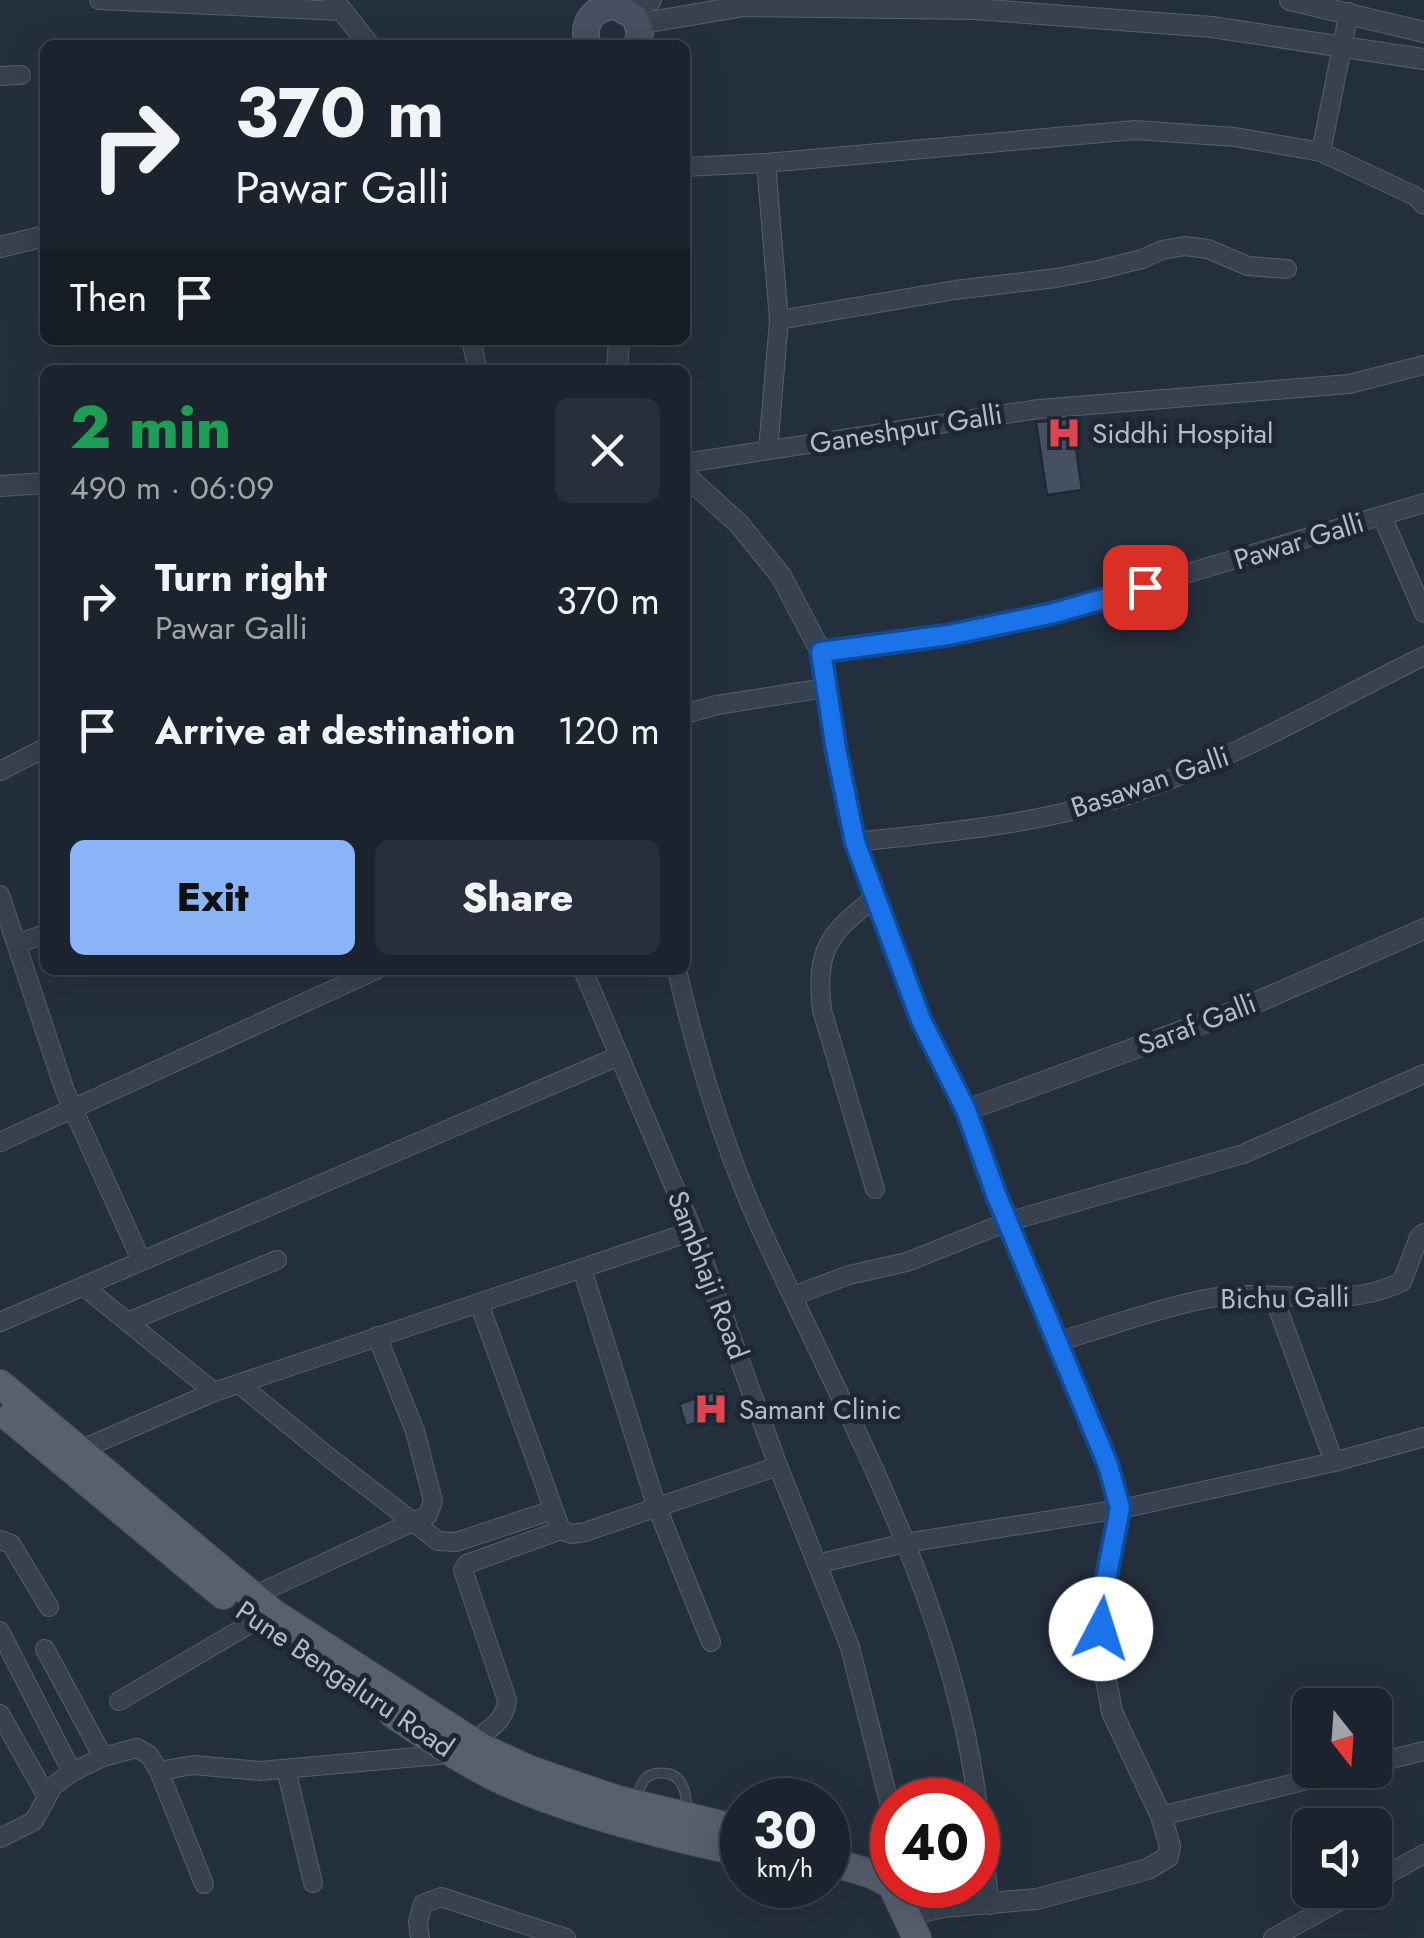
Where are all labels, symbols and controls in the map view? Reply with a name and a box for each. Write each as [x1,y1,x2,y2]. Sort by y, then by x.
text: 370 m [235,62,444,163]
icon: right [70,80,200,210]
text: Pawar Galli [235,155,450,220]
text: Then [70,270,147,325]
icon: arrive [167,270,222,325]
text: 2 min [70,384,231,471]
street label: Ganeshpur Galli [807,394,1005,464]
button: close [555,398,660,503]
place label: Siddhi Hospital [1092,413,1273,454]
hospital icon: Siddhi Hospital [1045,414,1083,452]
text: 490 m · 06:09 [70,465,275,511]
street label: Pawar Galli [1229,502,1369,580]
pin [1103,545,1188,630]
text: Turn right [155,550,327,605]
icon: arrive [1118,560,1173,615]
icon: right [70,573,125,628]
text: 370 m [556,573,660,628]
text: Pawar Galli [155,605,308,651]
icon: arrive [70,703,125,758]
text: Arrive at destination [155,703,516,758]
text: 120 m [557,703,660,758]
street label: Basawan Galli [1065,736,1235,828]
button: Exit [70,840,355,955]
button: Share [375,840,660,955]
street label: Saraf Galli [1132,983,1262,1065]
street label: Sambhaji Road [657,1185,759,1365]
street label: Bichu Galli [1220,1276,1350,1320]
place label: Samant Clinic [739,1389,901,1430]
hospital icon: Samant Clinic [692,1390,730,1428]
position arrow [1049,1577,1153,1681]
street label: Pune Bengaluru Road [228,1591,462,1767]
north arrow [1292,1688,1392,1788]
map controls [1292,1688,1392,1908]
speed limit sign: 40 [870,1778,1000,1908]
text: 30 [753,1794,817,1867]
button: sound [1292,1808,1392,1908]
text: km/h [757,1850,813,1886]

